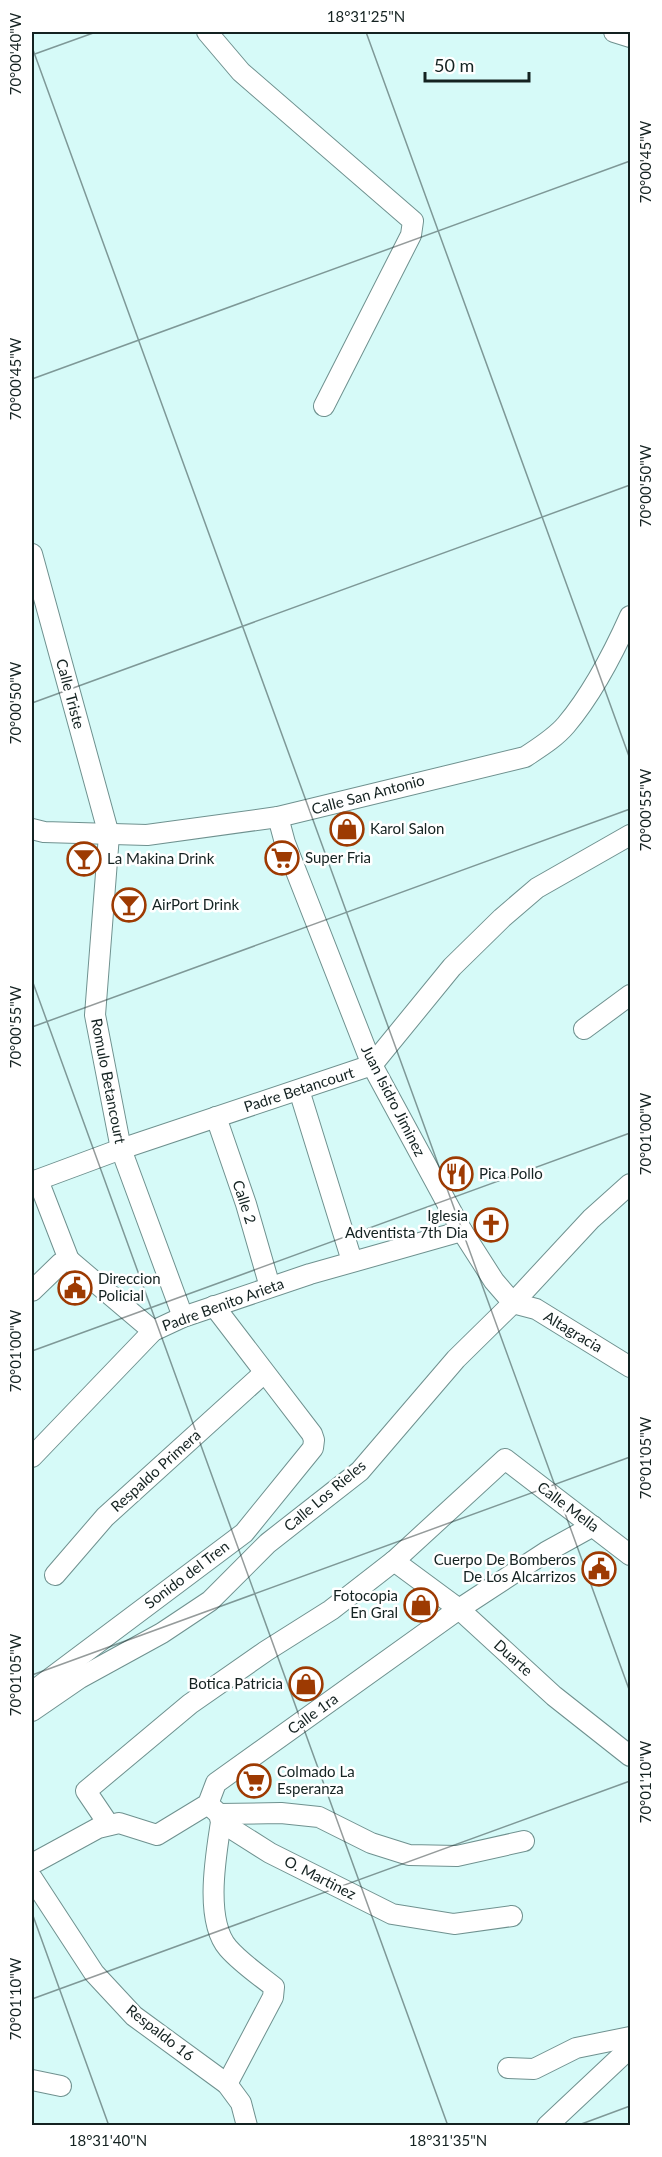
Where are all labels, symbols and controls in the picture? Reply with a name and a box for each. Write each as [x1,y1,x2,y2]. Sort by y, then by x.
text: 18°31'25"N [327,7,405,25]
text: 70°00'40"W [6,12,24,95]
scale bar [425,45,528,83]
text: 50 m [434,54,474,76]
text: 70°00'45"W [636,120,654,203]
text: 70°00'45"W [6,337,24,420]
text: 70°00'50"W [636,444,654,527]
street label: Calle Triste [53,657,89,731]
text: 70°00'50"W [6,661,24,744]
text: 70°00'55"W [636,768,654,851]
street label: Calle San Antonio [309,770,426,818]
shop icon: Karol Salon [329,811,365,847]
place label: Karol Salon [370,819,444,837]
supermarket icon: Super Fria [264,840,300,876]
bar icon: La Makina Drink [66,841,102,877]
place label: Super Fria [305,848,371,866]
place label: La Makina Drink [107,849,215,867]
bar icon: AirPort Drink [111,887,147,923]
place label: AirPort Drink [152,895,240,913]
text: 70°00'55"W [6,985,24,1068]
street label: Romulo Betancourt [88,1017,130,1146]
street label: Juan Isidro Jiminez [358,1042,430,1159]
street label: Padre Betancourt [241,1063,357,1115]
text: 70°01'00"W [636,1092,654,1175]
restaurant icon: Pica Pollo [438,1156,474,1192]
place label: Pica Pollo [479,1164,543,1182]
street label: Calle 2 [229,1178,260,1226]
place label: Iglesia Adventista 7th Dia [345,1206,468,1241]
church icon: Iglesia Adventista 7th Dia [473,1207,509,1243]
place label: Direccion Policial [98,1269,161,1304]
public building icon: Direccion Policial [57,1270,93,1306]
street label: Padre Benito Arieta [159,1274,286,1334]
street label: Altagracia [541,1307,606,1356]
text: 70°01'00"W [6,1309,24,1392]
text: 70°01'05"W [636,1416,654,1499]
street label: Respaldo Primera [107,1425,204,1515]
street label: Calle Los Rieles [280,1456,369,1535]
street label: Calle Mella [534,1477,603,1535]
street label: Sonido del Tren [141,1537,232,1612]
place label: Cuerpo De Bomberos De Los Alcarrizos [434,1550,576,1585]
public building icon: Cuerpo De Bomberos De Los Alcarrizos [581,1551,617,1587]
place label: Fotocopia En Gral [333,1586,398,1621]
shop icon: Fotocopia En Gral [403,1587,439,1623]
text: 70°01'05"W [6,1633,24,1716]
street label: Duarte [491,1635,537,1679]
shop icon: Botica Patricia [288,1666,324,1702]
place label: Botica Patricia [189,1674,283,1692]
street label: Calle 1ra [284,1689,341,1737]
text: 70°01'10"W [636,1740,654,1823]
place label: Colmado La Esperanza [277,1762,355,1797]
supermarket icon: Colmado La Esperanza [236,1763,272,1799]
street label: O. Martinez [282,1851,359,1903]
text: 70°01'10"W [6,1957,24,2040]
street label: Respaldo 16 [123,2000,198,2064]
text: 18°31'40"N [69,2131,147,2149]
text: 18°31'35"N [409,2131,487,2149]

